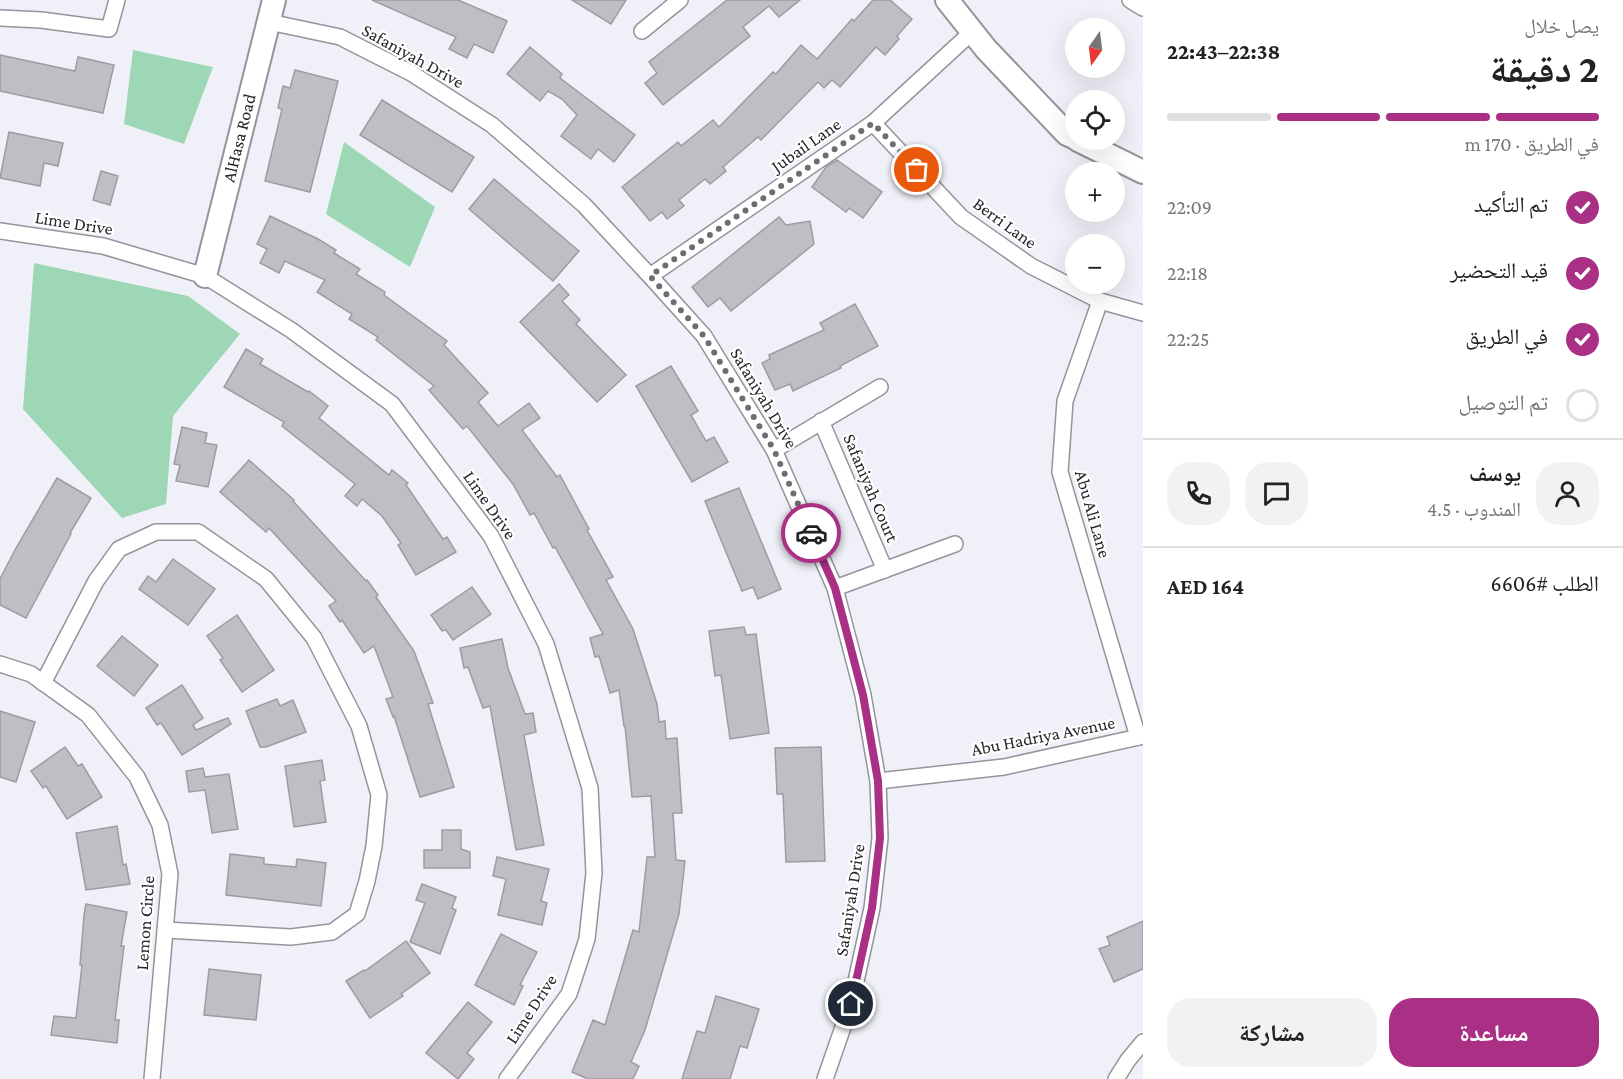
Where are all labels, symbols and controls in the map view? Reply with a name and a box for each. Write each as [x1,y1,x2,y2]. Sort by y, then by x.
text: يصل خلال [1524,15,1599,37]
north arrow [1065,18,1125,78]
map controls [1065,18,1125,294]
street label: Safaniyah Drive [359,20,468,92]
text: 22:38–22:43 [1167,39,1280,64]
text: 2 دقيقة [1490,47,1599,90]
button: locate [1065,90,1125,150]
street label: AlHasa Road [218,91,260,184]
street label: Jubail Lane [766,114,845,177]
text: في الطريق · 170 m [1465,133,1599,155]
pin [891,144,942,195]
icon: bag [900,153,933,186]
button: + [1065,162,1125,222]
icon: check [1566,191,1599,224]
text: تم التأكيد [1474,192,1548,217]
street label: Berri Lane [969,193,1041,253]
text: 22:09 [1167,196,1212,218]
street label: Lime Drive [34,207,114,239]
button: − [1065,234,1125,294]
icon: check [1566,257,1599,290]
text: قيد التحضير [1450,258,1548,283]
text: 22:18 [1167,262,1208,284]
icon: check [1566,323,1599,356]
text: في الطريق [1465,324,1548,349]
text: 22:25 [1167,328,1210,350]
street label: Safaniyah Drive [726,344,802,452]
text: تم التوصيل [1458,390,1548,415]
street label: Safaniyah Court [839,431,903,546]
text: يوسف [1469,461,1521,486]
button: phone [1167,462,1230,525]
button: chat [1245,462,1308,525]
button: person [1536,462,1599,525]
street label: Lime Drive [459,467,521,543]
street label: Abu Ali Lane [1071,468,1115,560]
text: المندوب · 4.5 [1427,498,1521,520]
courier [781,503,841,563]
icon: car [795,517,828,550]
text: الطلب #6606 [1490,571,1599,596]
text: AED 164 [1167,574,1244,599]
street label: Abu Hadriya Avenue [969,712,1117,760]
street label: Safaniyah Drive [831,842,869,958]
street label: Lemon Circle [132,875,158,971]
street label: Lime Drive [501,971,561,1047]
pin [825,978,876,1029]
icon: home [834,987,867,1020]
button: مشاركة [1167,998,1377,1067]
button: مساعدة [1389,998,1599,1067]

